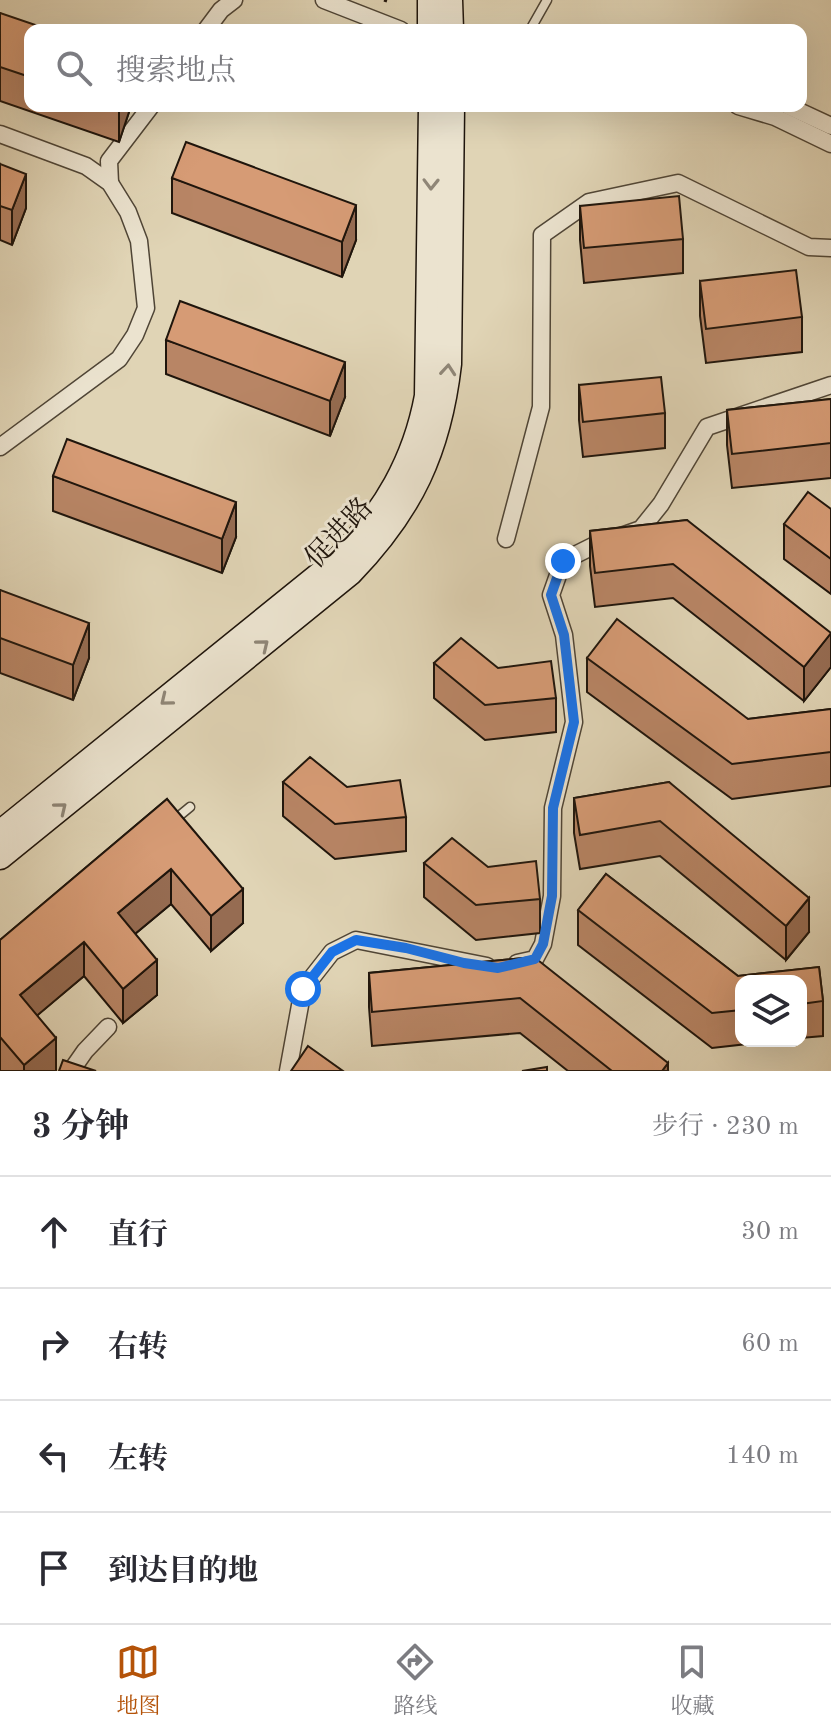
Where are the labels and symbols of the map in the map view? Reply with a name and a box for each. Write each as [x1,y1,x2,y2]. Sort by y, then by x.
one-way arrow [422,178,440,191]
one-way arrow [439,363,456,376]
street label: 促进路 [299,492,379,574]
route end [545,543,581,579]
one-way arrow [254,640,268,655]
one-way arrow [161,690,175,705]
one-way arrow [52,804,67,818]
route start [285,971,321,1007]

